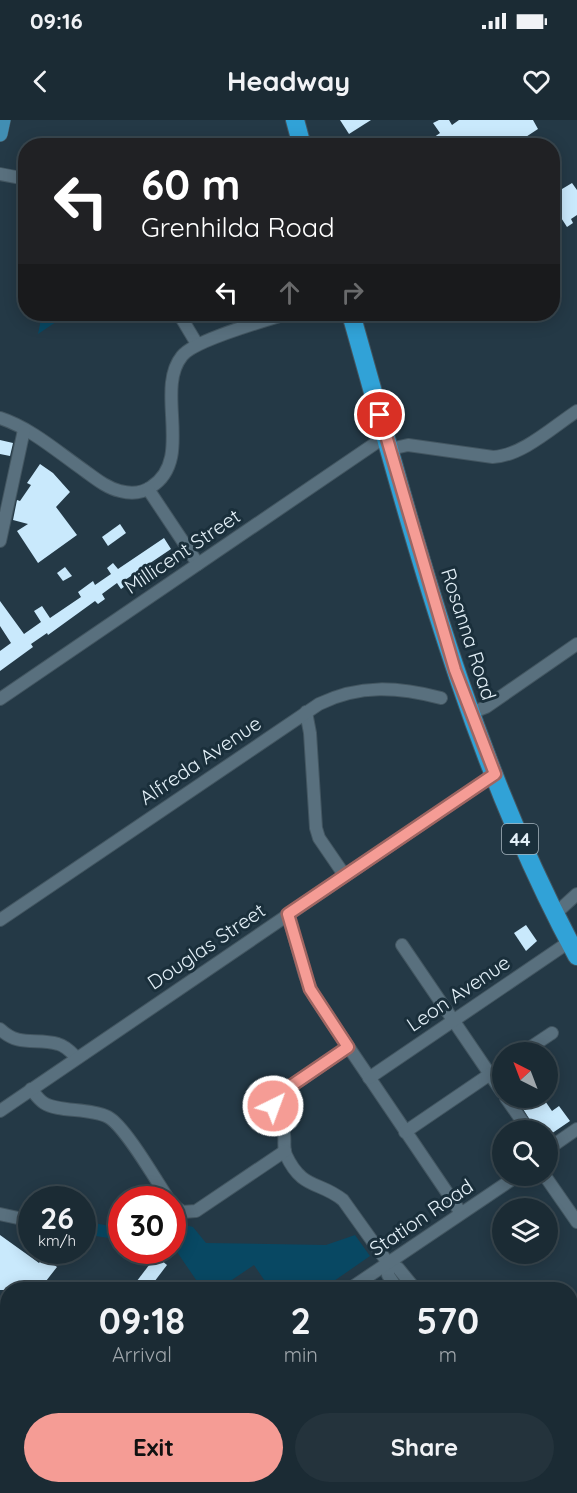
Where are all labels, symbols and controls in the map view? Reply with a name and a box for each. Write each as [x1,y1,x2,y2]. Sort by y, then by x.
text: 09:16 [30,7,83,35]
text: Headway [227,64,350,98]
icon: back [24,65,57,98]
icon: heart [520,65,553,98]
text: 60 m [141,158,241,211]
icon: left [42,162,120,240]
text: Grenhilda Road [141,210,335,244]
icon: left [210,276,243,309]
icon: ahead [273,276,306,309]
icon: right [336,276,369,309]
pin [354,389,405,440]
icon: arrive [363,398,396,431]
street label: Millicent Street [119,503,245,599]
street label: Rosanna Road [436,565,502,703]
street label: Alfreda Avenue [134,710,266,810]
road number: 44 [502,824,538,854]
street label: Douglas Street [142,897,270,995]
street label: Leon Avenue [401,949,515,1037]
north arrow [492,1042,558,1108]
map controls [492,1042,558,1264]
position arrow [241,1074,305,1138]
button: search [492,1120,558,1186]
street label: Station Road [364,1173,478,1261]
speed limit sign: 30 [108,1186,186,1264]
button: layers [492,1198,558,1264]
text: 26 [40,1199,74,1237]
text: km/h [38,1231,76,1250]
text: 09:18 [99,1298,185,1343]
text: 2 [290,1298,311,1343]
text: 570 [417,1298,479,1343]
text: Arrival [112,1342,172,1367]
text: min [284,1342,318,1367]
text: m [439,1342,457,1367]
button: Exit [24,1413,283,1482]
button: Share [295,1413,554,1482]

